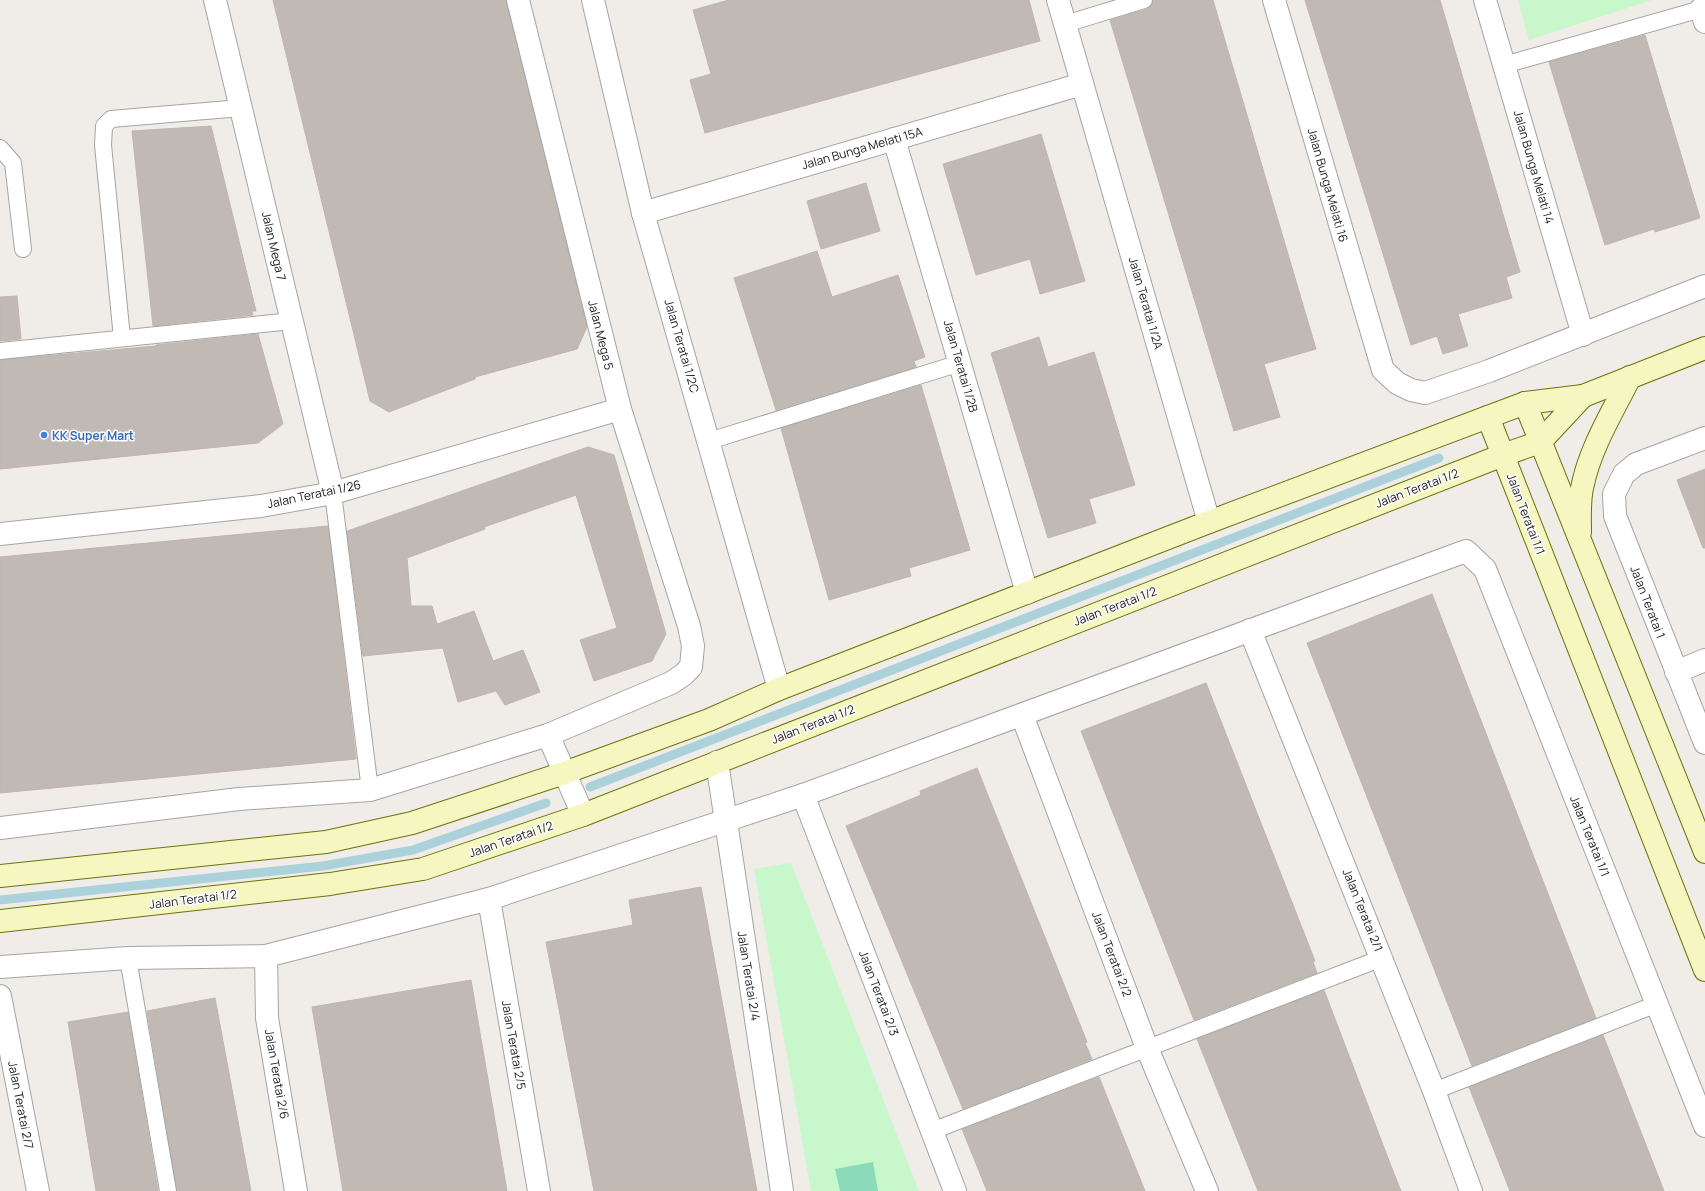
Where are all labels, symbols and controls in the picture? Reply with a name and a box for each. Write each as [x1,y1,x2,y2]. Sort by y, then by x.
street label: Jalan Bunga Melati 14 [1510,108,1558,226]
street label: Jalan Bunga Melati 15A [800,123,925,173]
street label: Jalan Bunga Melati 16 [1304,126,1352,244]
street label: Jalan Mega 7 [258,210,290,282]
street label: Jalan Teratai 1/2A [1125,255,1167,352]
street label: Jalan Teratai 1/2C [661,297,704,395]
street label: Jalan Mega 5 [584,298,618,372]
street label: Jalan Teratai 1/2B [940,318,982,414]
place label: KK Super Mart [52,427,134,444]
marker: KK Super Mart [39,430,49,440]
street label: Jalan Teratai 1/2 [1373,464,1461,512]
street label: Jalan Teratai 1/1 [1503,471,1549,557]
street label: Jalan Teratai 1/26 [266,476,362,512]
street label: Jalan Teratai 1 [1626,563,1670,641]
street label: Jalan Teratai 1/2 [1071,582,1159,630]
street label: Jalan Teratai 1/2 [769,700,857,748]
street label: Jalan Teratai 1/1 [1566,793,1614,879]
street label: Jalan Teratai 1/2 [467,817,556,861]
street label: Jalan Teratai 2/1 [1339,866,1387,954]
street label: Jalan Teratai 1/2 [148,885,238,913]
street label: Jalan Teratai 2/2 [1088,909,1136,999]
street label: Jalan Teratai 2/4 [734,930,764,1022]
street label: Jalan Teratai 2/3 [855,948,903,1038]
street label: Jalan Teratai 2/5 [498,999,530,1091]
street label: Jalan Teratai 2/6 [261,1028,293,1120]
street label: Jalan Teratai 2/7 [4,1060,38,1150]

